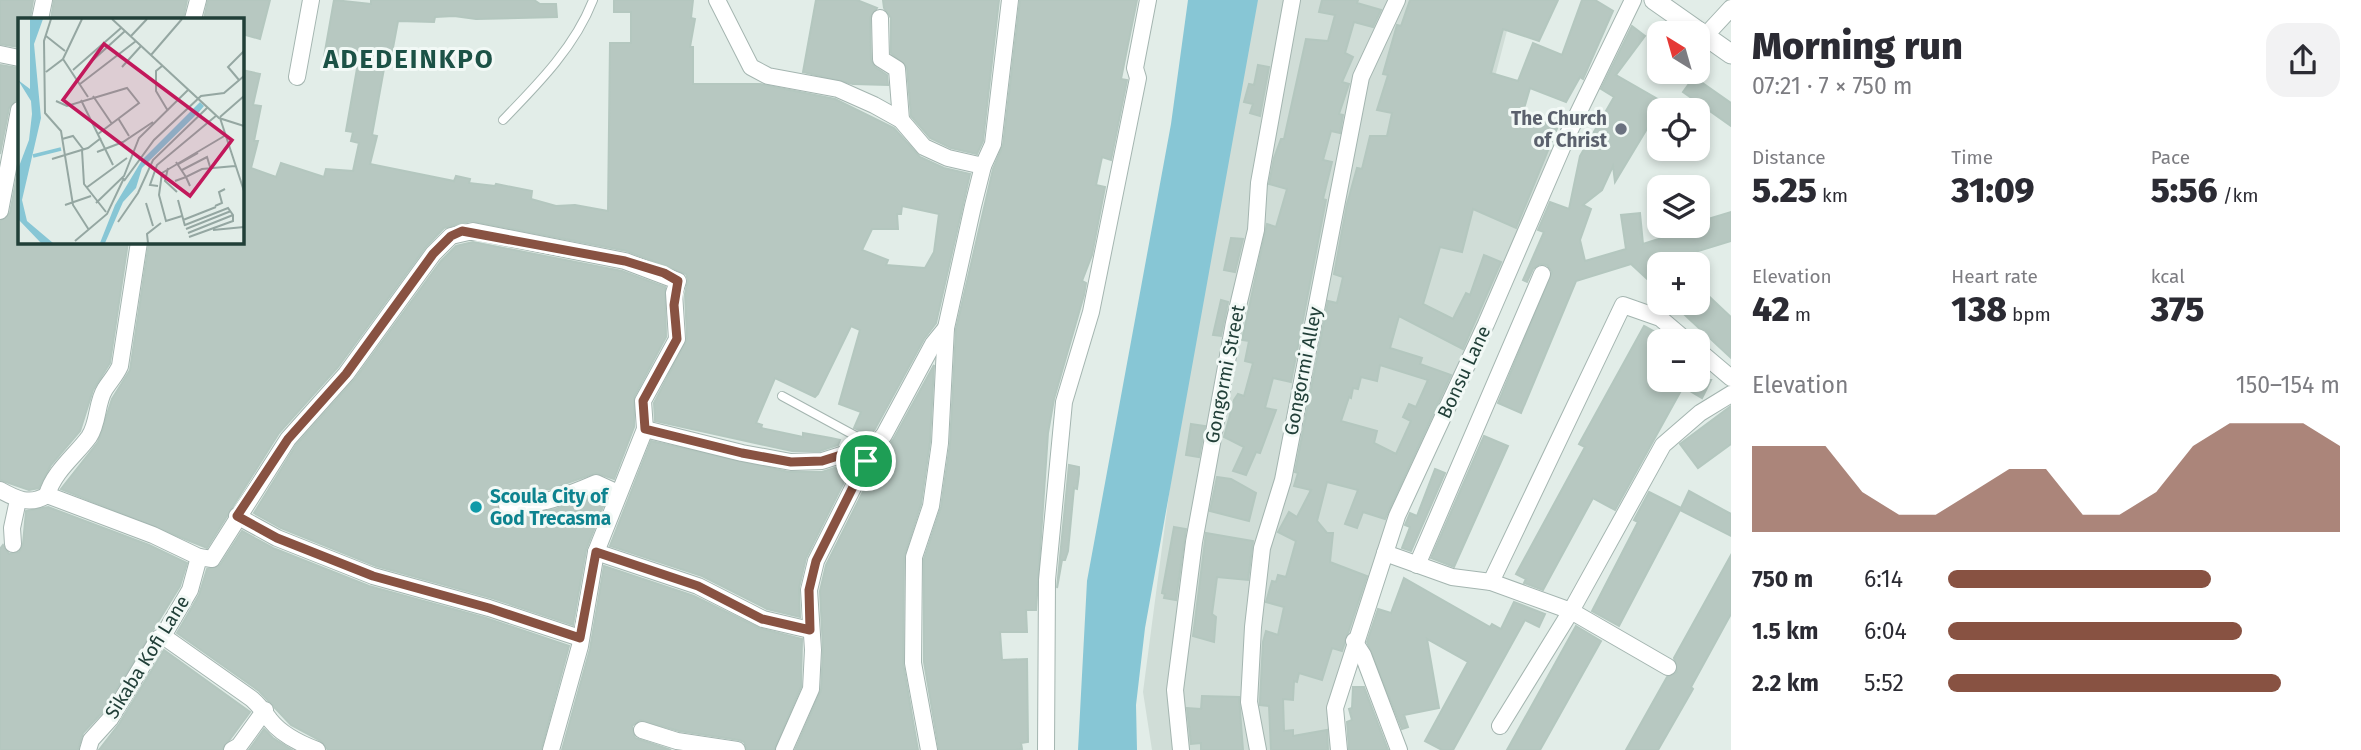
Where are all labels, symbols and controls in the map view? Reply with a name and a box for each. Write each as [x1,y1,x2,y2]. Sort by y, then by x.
inset map [18,18,243,243]
north arrow [1647,21,1710,84]
map controls [1647,21,1710,392]
text: Morning run [1752,23,1963,69]
button: share [2266,23,2340,97]
district label: ADEDEINKPO [322,44,495,75]
text: 07:21 · 7 × 750 m [1752,72,1913,100]
button: locate [1647,98,1710,161]
place label: The Church of Christ [1511,107,1608,152]
marker: The Church of Christ [1613,121,1629,137]
text: Distance [1752,146,1826,169]
text: Time [1951,146,1993,169]
text: Pace [2151,146,2190,169]
text: 5.25 [1752,169,1817,211]
text: 31:09 [1951,169,2034,211]
text: 5:56 [2151,169,2218,211]
button: layers [1647,175,1710,238]
text: km [1817,184,1848,207]
text: /km [2218,184,2259,207]
button: + [1647,252,1710,315]
text: Elevation [1752,265,1832,288]
text: Heart rate [1951,265,2038,288]
text: kcal [2151,265,2185,288]
text: 42 [1752,288,1790,330]
text: 138 [1951,288,2007,330]
text: 375 [2151,288,2204,330]
street label: Gongormi Street [1200,303,1250,445]
text: m [1790,303,1811,326]
text: bpm [2007,303,2051,326]
street label: Gongormi Alley [1279,304,1327,437]
street label: Bonsu Lane [1432,322,1496,422]
button: − [1647,329,1710,392]
text: Elevation [1752,371,1848,399]
text: 150–154 m [2236,371,2340,399]
pin [836,431,896,491]
icon: arrive [847,442,885,480]
place label: Scoula City of God Trecasma [490,485,611,530]
marker: Scoula City of God Trecasma [468,499,484,515]
text: 750 m [1752,565,1813,593]
text: 6:14 [1864,565,1903,593]
street label: Sikaba Kofi Lane [100,591,194,723]
text: 1.5 km [1752,617,1818,645]
text: 6:04 [1864,617,1907,645]
text: 2.2 km [1752,669,1819,697]
text: 5:52 [1864,669,1904,697]

